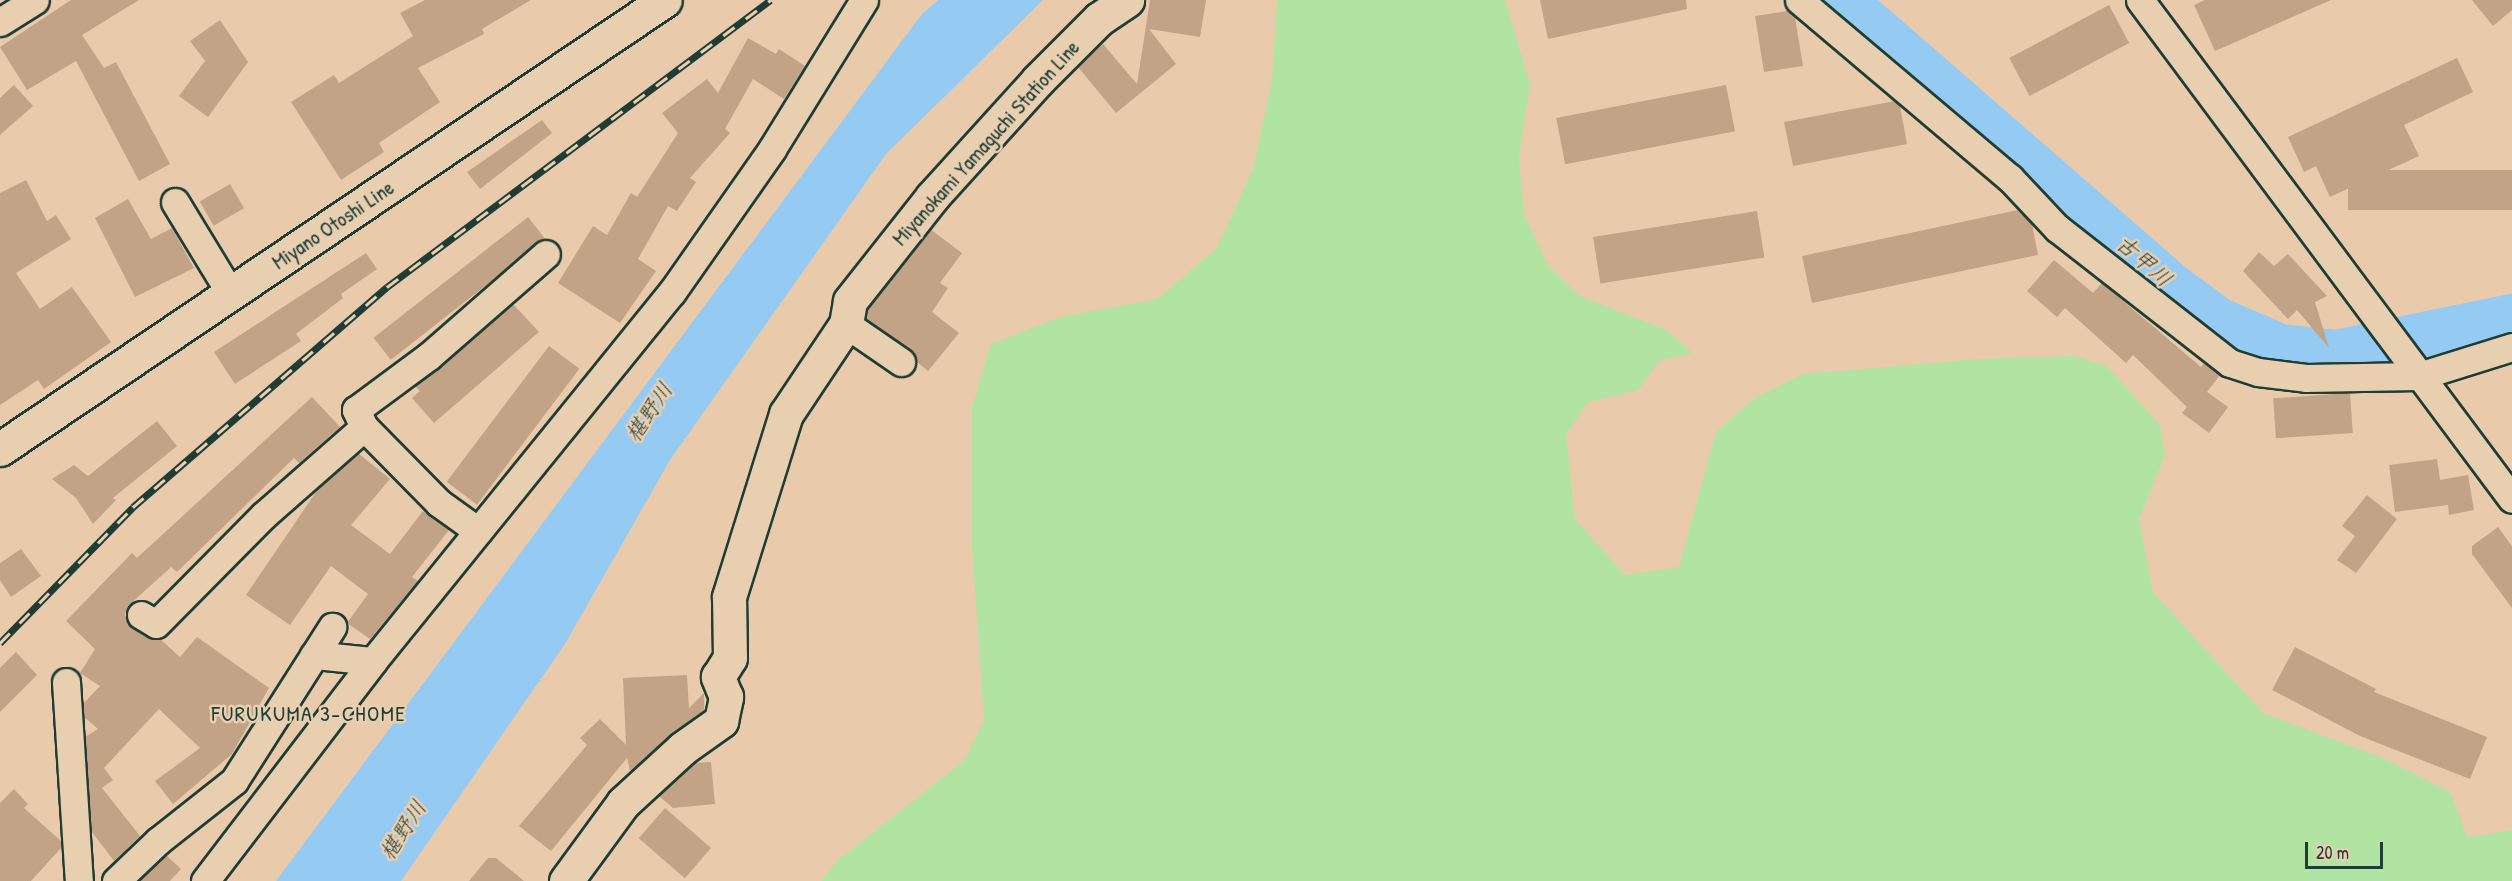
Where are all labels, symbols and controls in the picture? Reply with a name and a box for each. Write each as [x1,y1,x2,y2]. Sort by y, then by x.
street label: Miyanokami Yamaguchi Station Line [887,35,1085,251]
street label: Miyano Otoshi Line [267,175,399,275]
water label: 古甲川 [2110,229,2178,293]
water label: 椹野川 [620,377,678,447]
district label: FURUKUMA 3-CHOME [211,701,407,727]
water label: 椹野川 [374,795,432,865]
scale bar [2308,830,2386,868]
text: 20 m [2316,840,2349,865]

